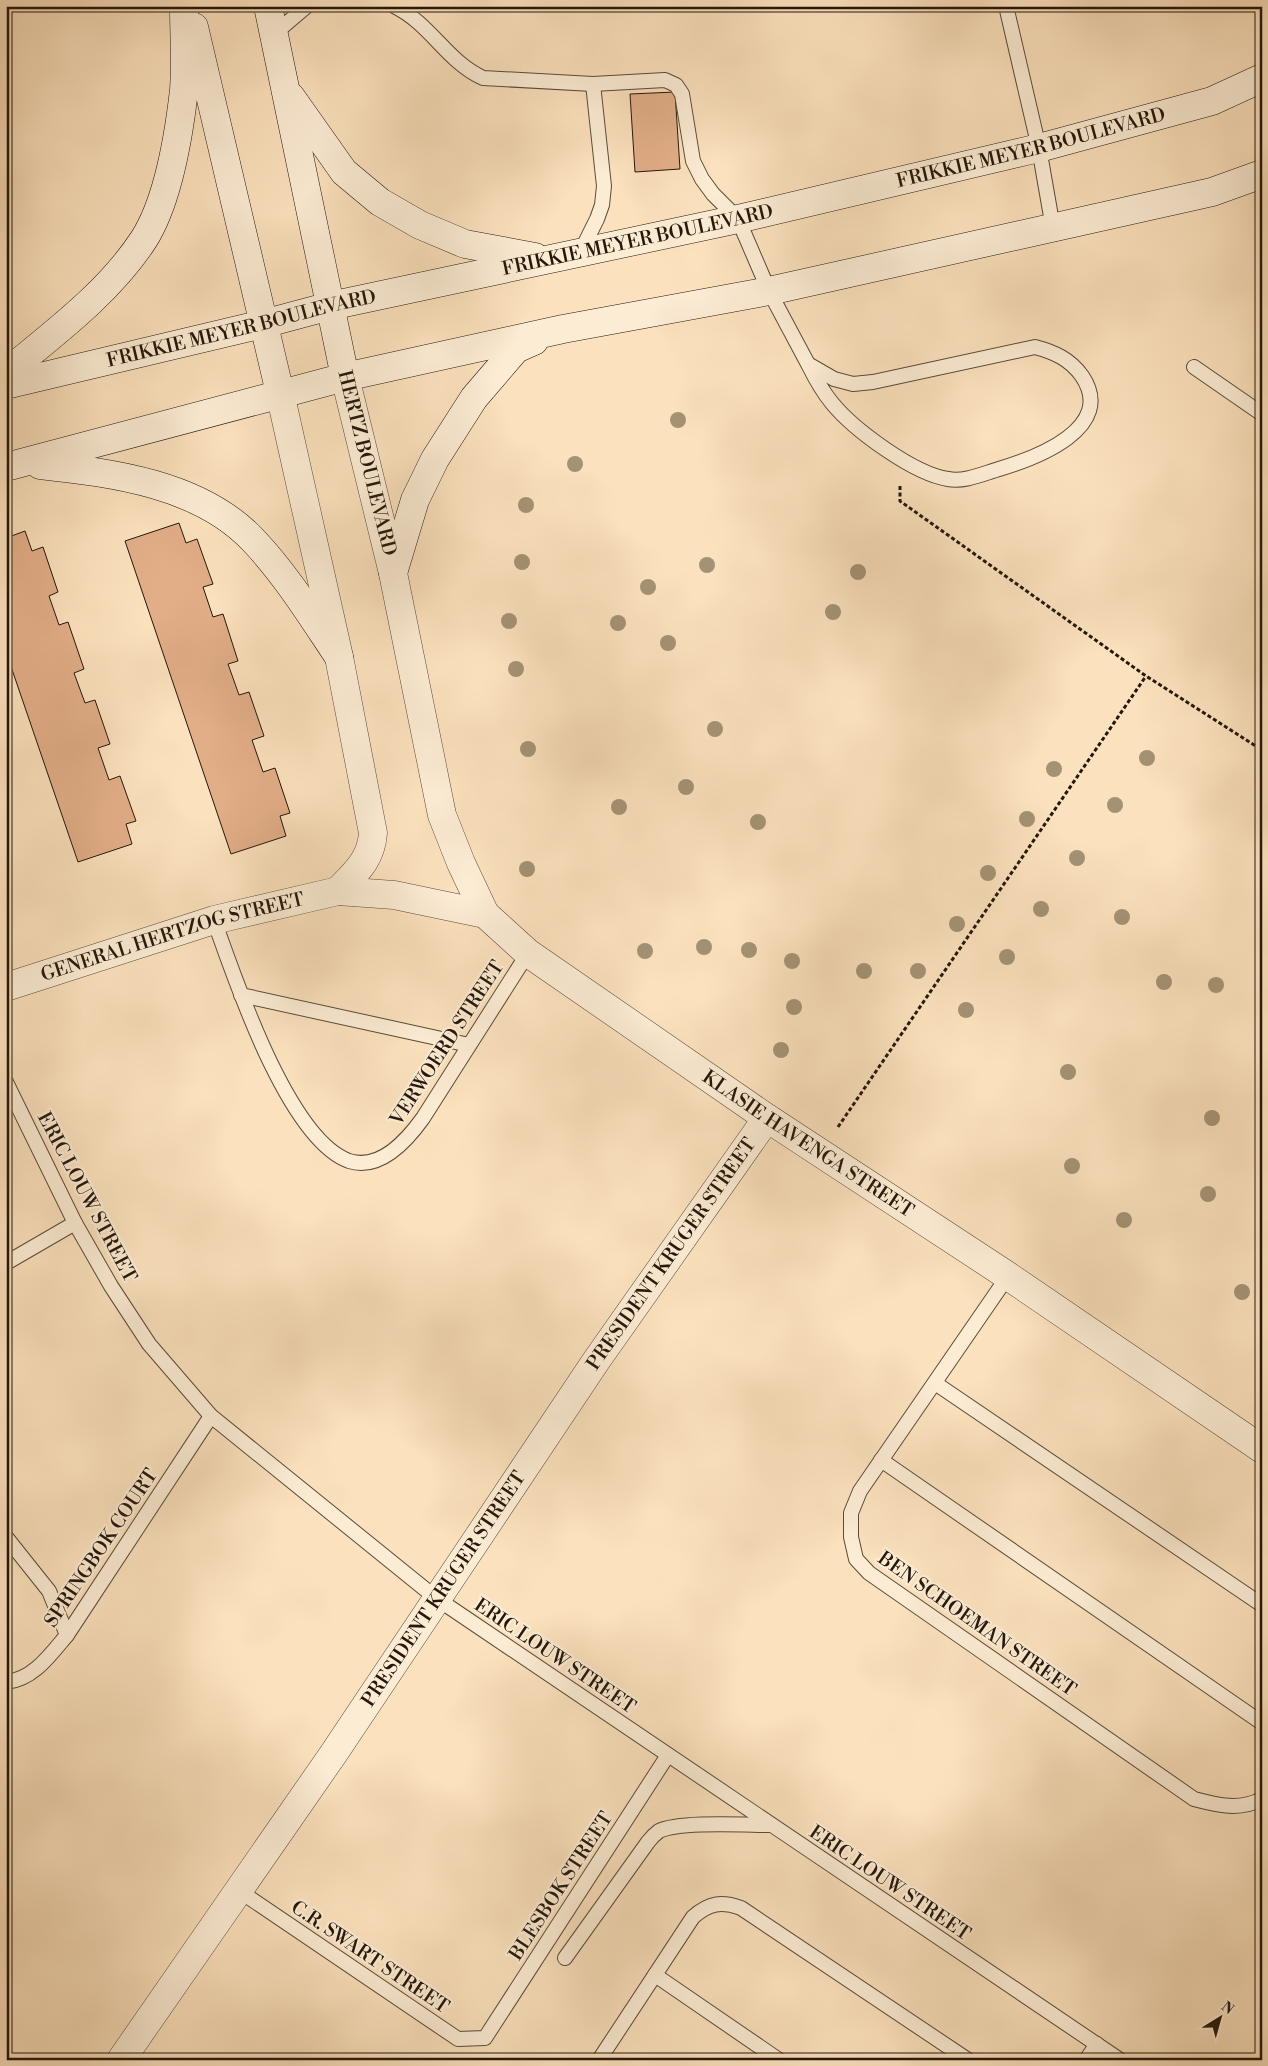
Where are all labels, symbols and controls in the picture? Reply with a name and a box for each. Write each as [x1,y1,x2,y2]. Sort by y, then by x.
street label: FRIKKIE MEYER BOULEVARD [894,102,1168,193]
street label: FRIKKIE MEYER BOULEVARD [500,199,775,281]
street label: FRIKKIE MEYER BOULEVARD [104,284,378,373]
street label: HERTZ BOULEVARD [332,368,402,558]
street label: GENERAL HERTZOG STREET [38,887,307,987]
street label: VERWOERD STREET [384,956,509,1131]
street label: KLASIE HAVENGA STREET [698,1065,918,1223]
street label: ERIC LOUW STREET [32,1108,142,1286]
street label: PRESIDENT KRUGER STREET [581,1133,761,1375]
street label: SPRINGBOK COURT [39,1464,163,1632]
street label: PRESIDENT KRUGER STREET [356,1467,531,1711]
street label: BEN SCHOEMAN STREET [872,1546,1081,1702]
street label: ERIC LOUW STREET [470,1593,640,1719]
street label: BLESBOK STREET [503,1807,618,1966]
street label: ERIC LOUW STREET [805,1820,975,1946]
street label: C.R. SWART STREET [286,1895,454,2019]
north arrow [1196,1994,1246,2044]
text: N [1217,1998,1237,2019]

